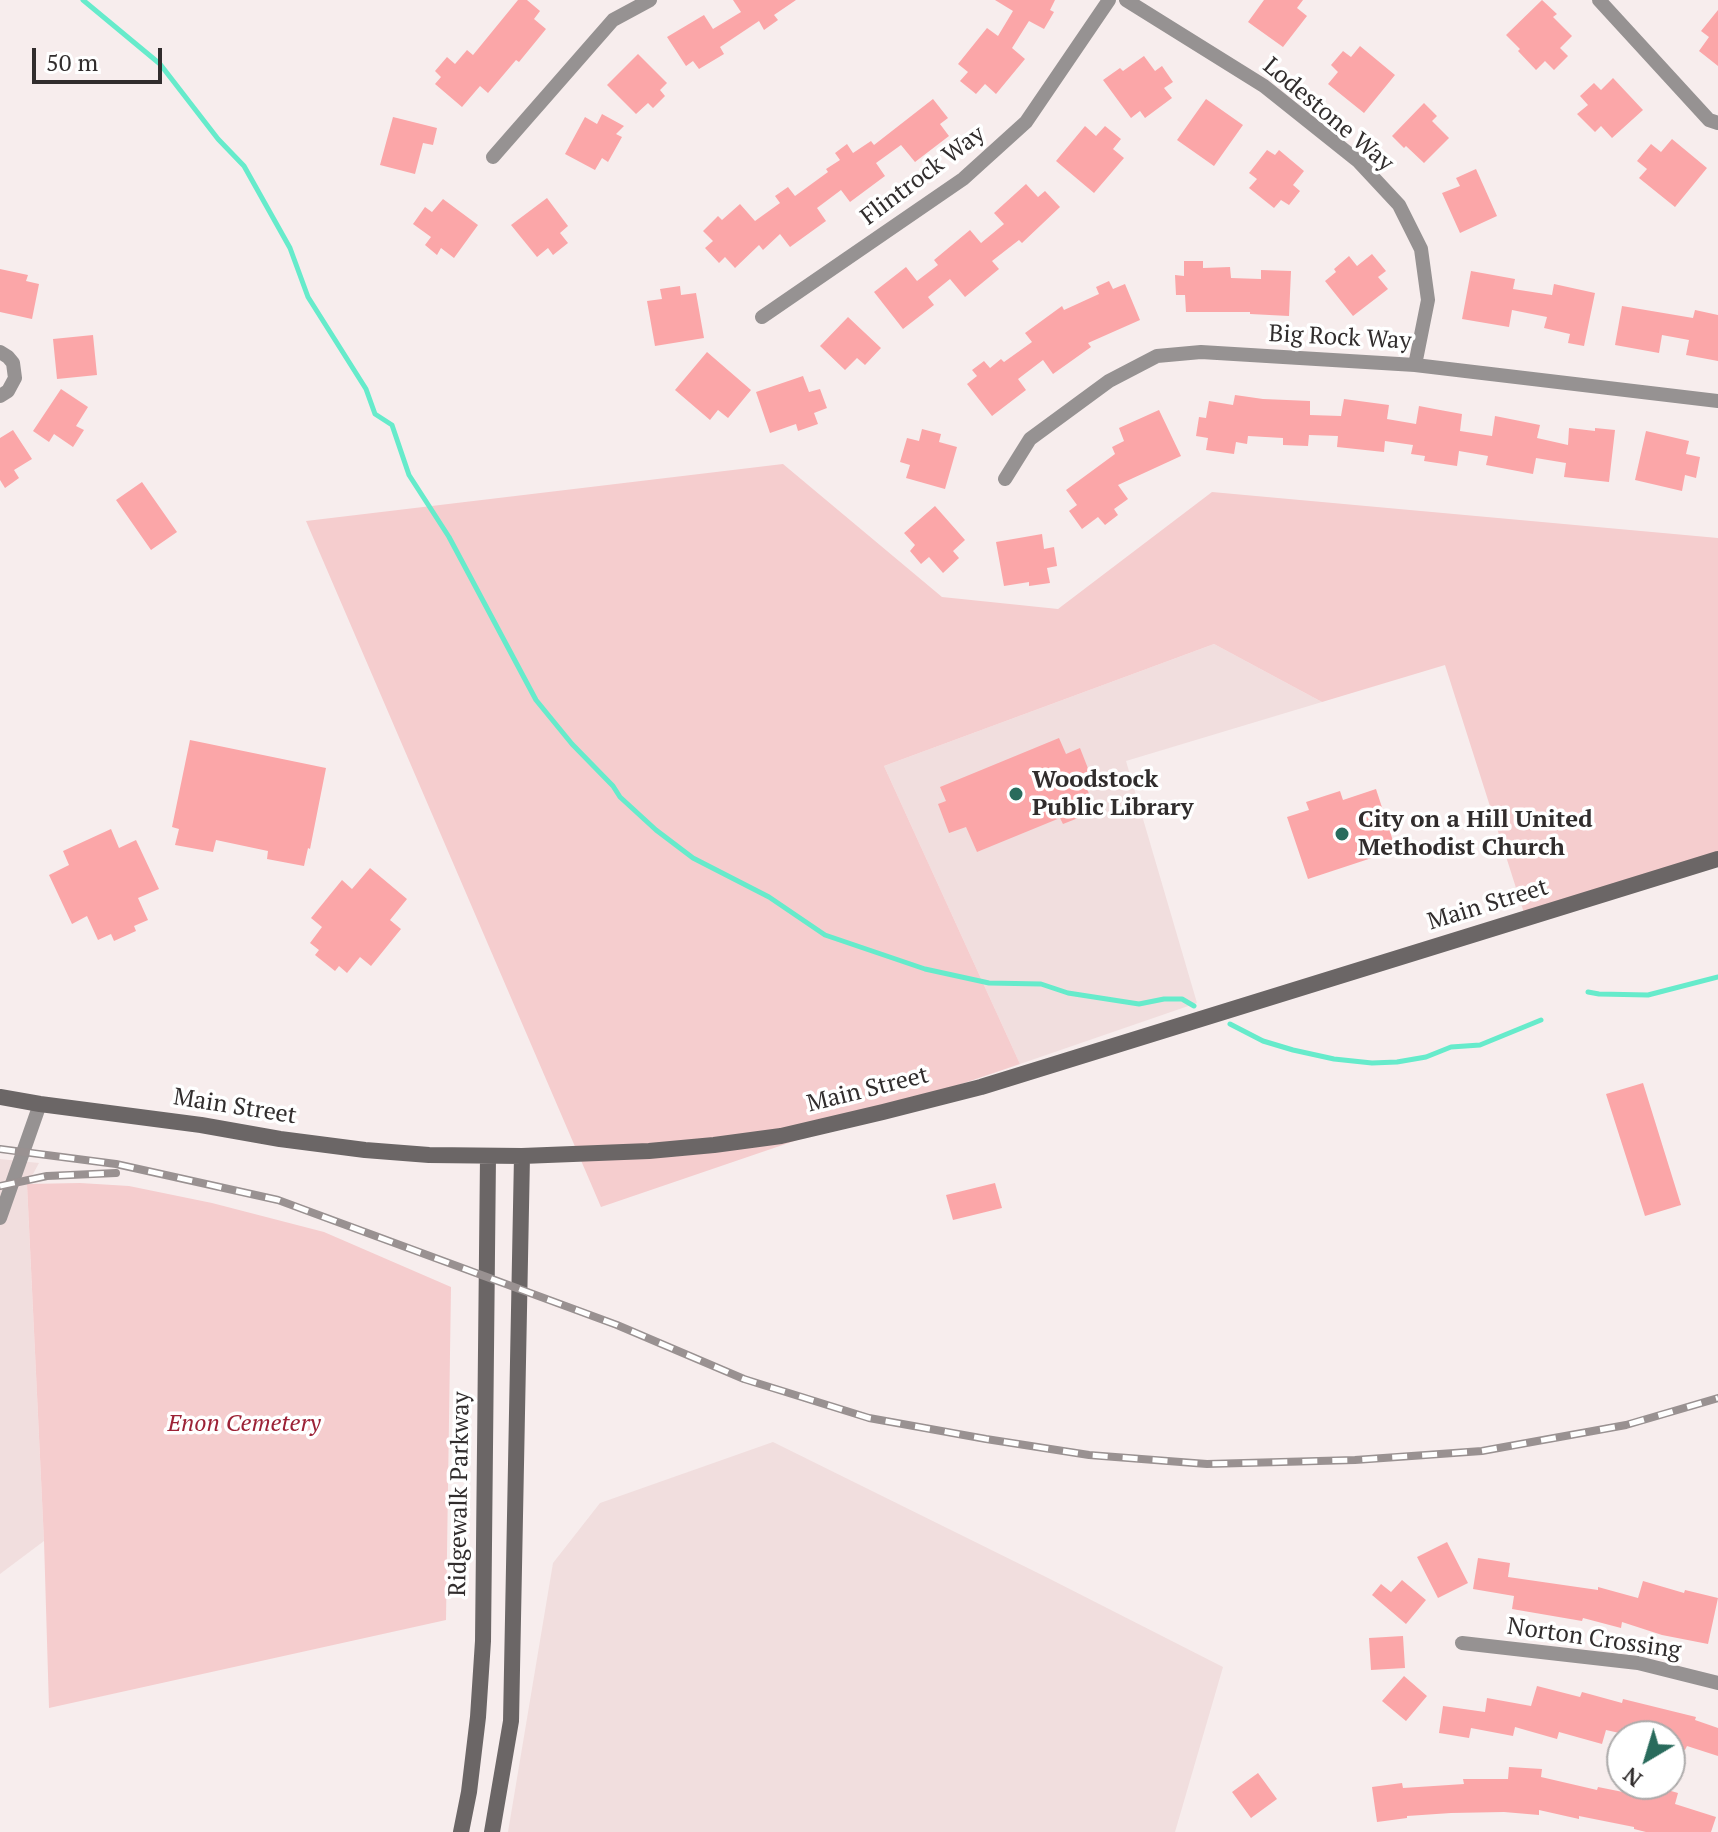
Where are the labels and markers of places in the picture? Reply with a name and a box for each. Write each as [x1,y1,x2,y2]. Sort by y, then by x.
place label: Woodstock Public Library [1032,766,1193,822]
marker: Woodstock Public Library [1007,785,1025,803]
place label: City on a Hill United Methodist Church [1358,806,1593,862]
marker: City on a Hill United Methodist Church [1333,825,1351,843]

